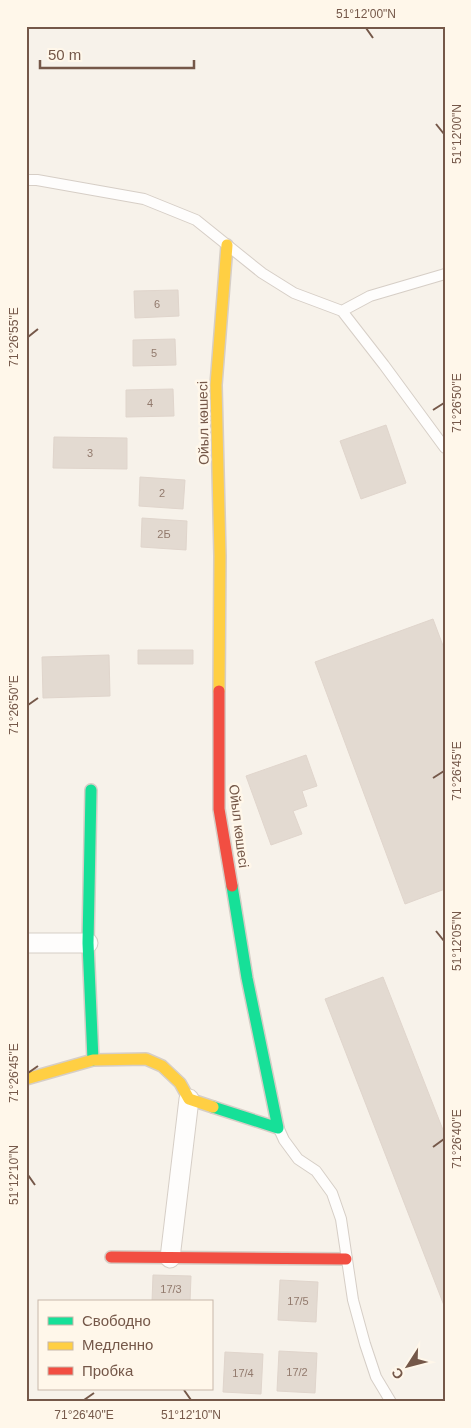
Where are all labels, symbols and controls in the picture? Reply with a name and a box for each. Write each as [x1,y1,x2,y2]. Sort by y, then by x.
text: 51°12'00"N [336,7,396,21]
scale bar [40,38,194,70]
text: 50 m [48,46,81,63]
text: 51°12'00"N [450,104,464,164]
house number: 6 [154,298,160,310]
text: 71°26'55"E [7,307,21,367]
house number: 5 [151,347,157,359]
text: 71°26'50"E [450,373,464,433]
street label: Ойыл көшесі [194,381,212,465]
house number: 4 [147,397,153,409]
house number: 3 [87,447,93,459]
house number: 2 [159,487,165,499]
house number: 2Б [157,528,171,540]
text: 71°26'50"E [7,675,21,735]
text: 71°26'45"E [450,741,464,801]
street label: Ойыл көшесі [226,783,252,869]
text: 51°12'05"N [450,911,464,971]
text: 71°26'45"E [7,1043,21,1103]
text: 71°26'40"E [450,1109,464,1169]
text: 51°12'10"N [7,1145,21,1205]
house number: 17/3 [160,1283,182,1295]
house number: 17/5 [287,1295,309,1307]
legend [38,1300,212,1390]
text: Свободно [82,1312,151,1329]
text: Медленно [82,1336,153,1353]
north arrow [384,1340,434,1390]
text: Пробка [82,1362,134,1379]
text: С [388,1365,407,1382]
house number: 17/2 [286,1366,308,1378]
house number: 17/4 [232,1367,254,1379]
text: 71°26'40"E [54,1408,114,1422]
text: 51°12'10"N [161,1408,221,1422]

